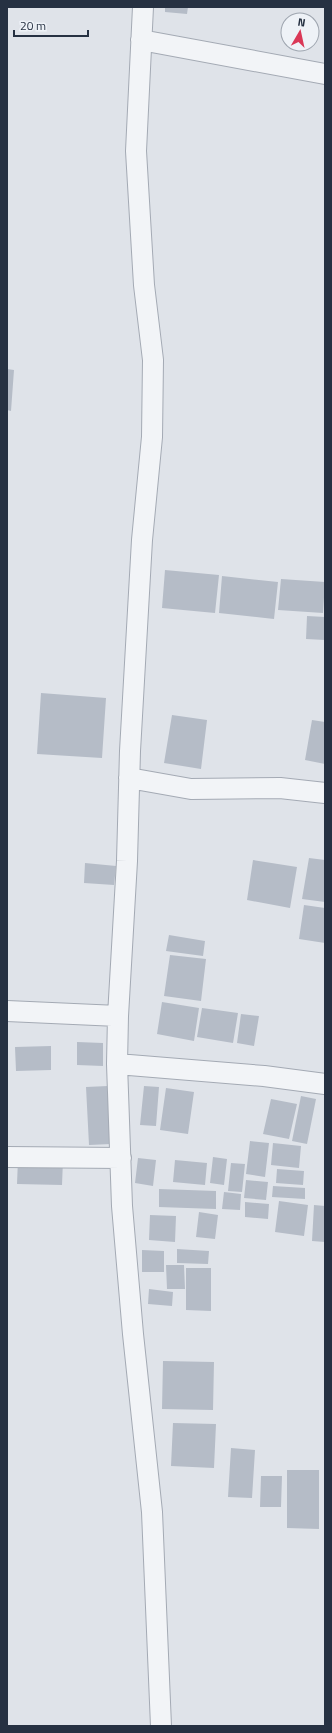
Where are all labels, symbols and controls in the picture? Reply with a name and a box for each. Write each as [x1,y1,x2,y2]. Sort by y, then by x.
scale bar [14,12,88,38]
north arrow [280,12,320,52]
text: N [297,14,307,31]
text: 20 m [20,16,46,35]

